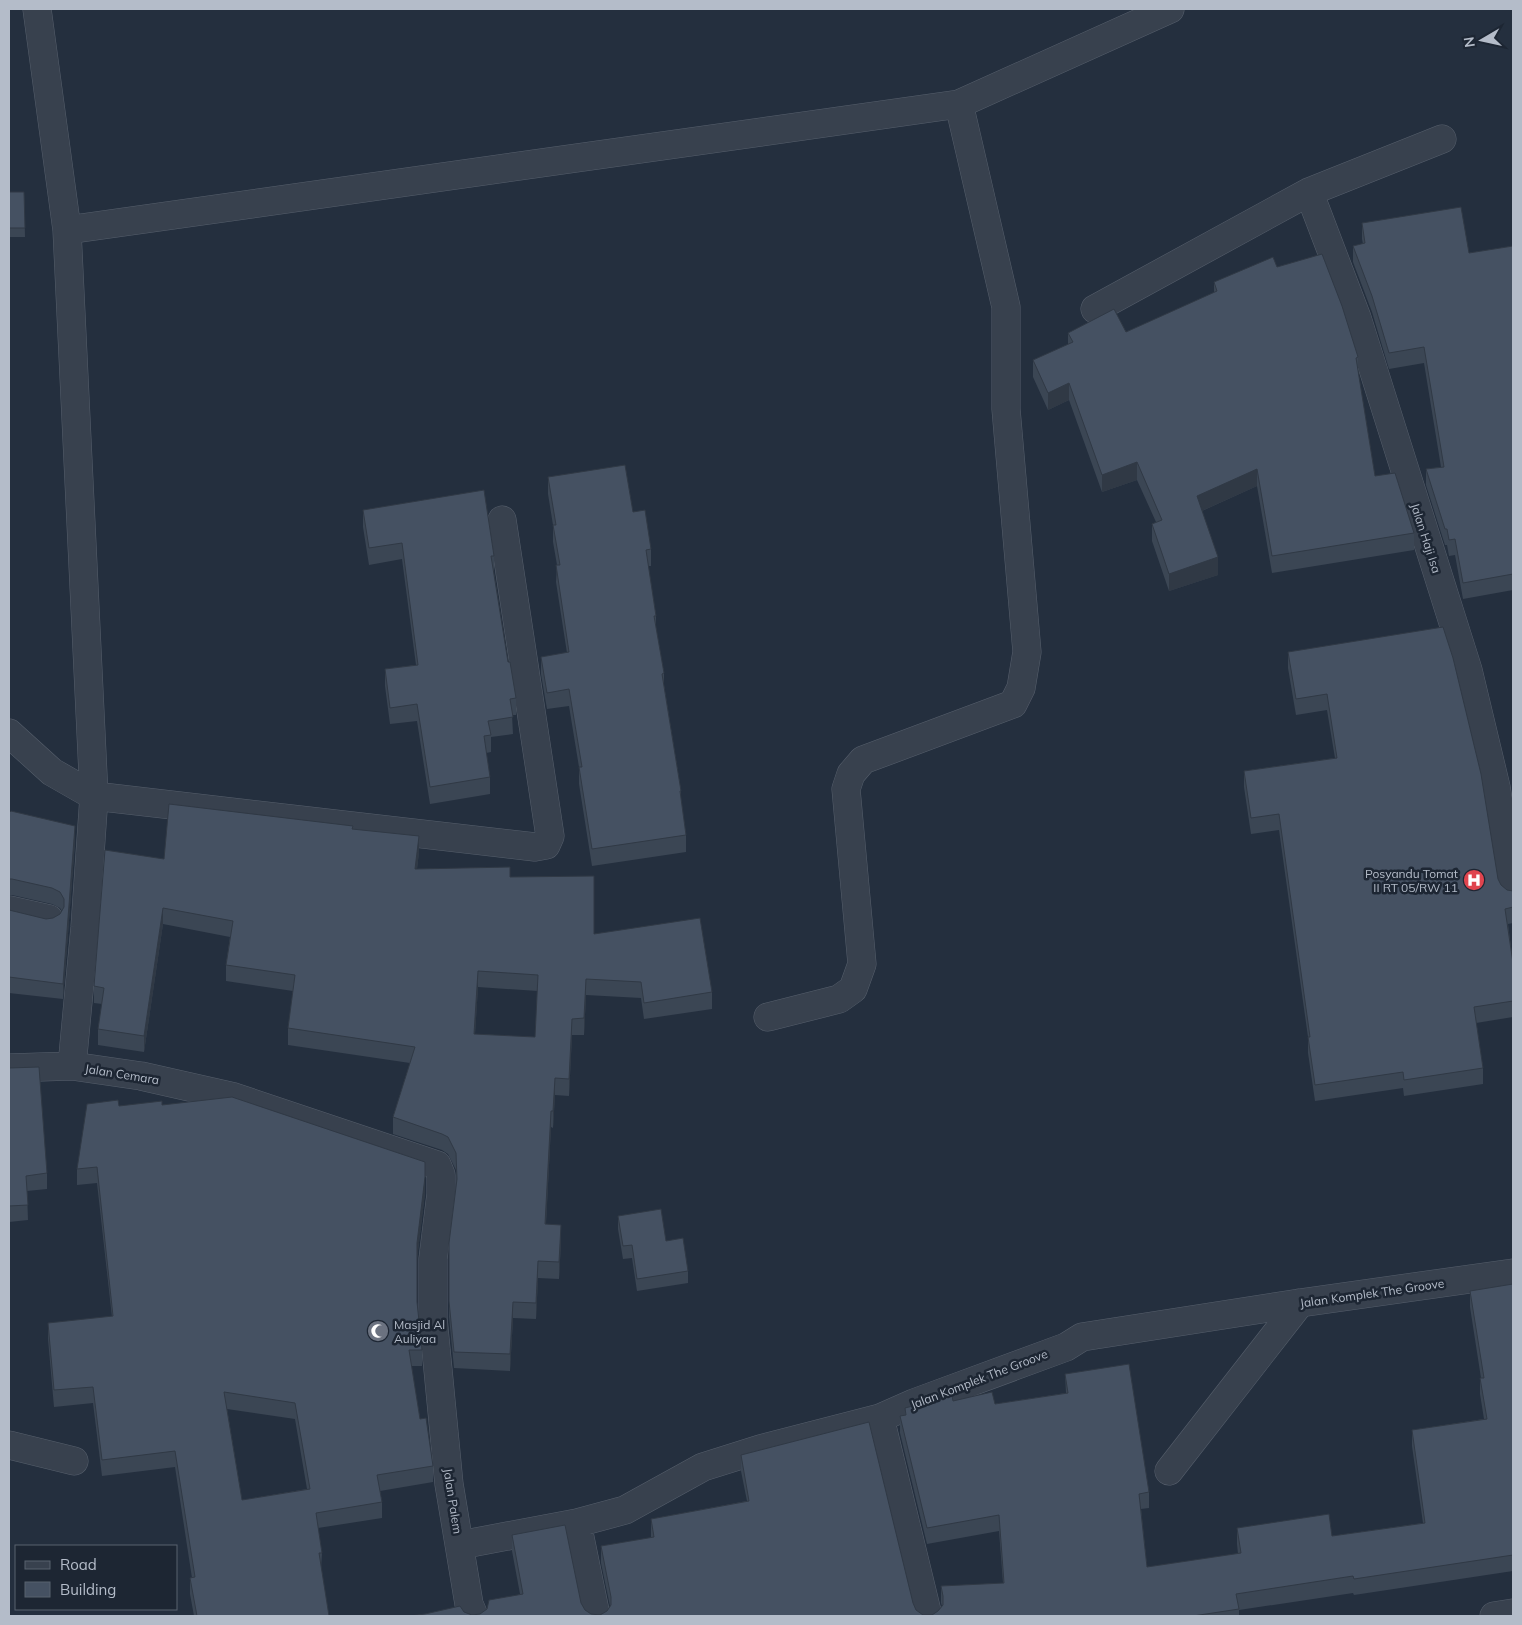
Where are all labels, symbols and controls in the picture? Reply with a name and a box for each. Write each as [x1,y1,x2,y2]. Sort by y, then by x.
north arrow [1457,15,1507,65]
text: N [1459,35,1479,49]
street label: Jalan Haji Isa [1408,501,1444,575]
place label: Posyandu Tomat II RT 05/RW 11 [1365,866,1458,895]
hospital icon: Posyandu Tomat II RT 05/RW 11 [1462,868,1486,892]
street label: Jalan Cemara [84,1061,160,1087]
street label: Jalan Komplek The Groove [1299,1275,1445,1311]
place label: Masjid Al Auliyaa [394,1317,445,1346]
mosque icon: Masjid Al Auliyaa [366,1319,390,1343]
street label: Jalan Komplek The Groove [908,1346,1050,1412]
street label: Jalan Palem [440,1467,466,1535]
legend [15,1545,178,1610]
text: Road [60,1555,97,1574]
text: Building [60,1580,116,1599]

